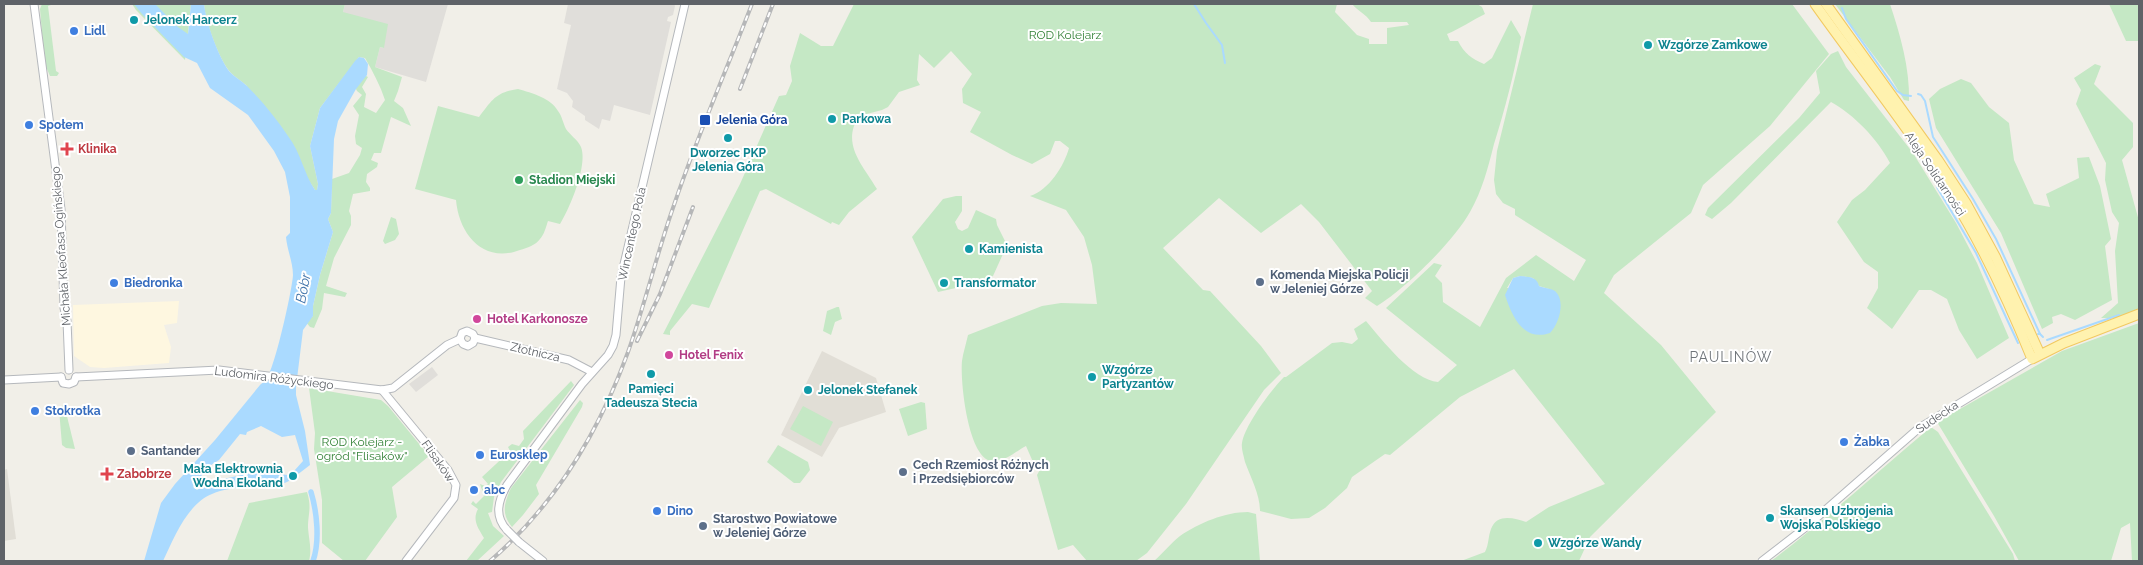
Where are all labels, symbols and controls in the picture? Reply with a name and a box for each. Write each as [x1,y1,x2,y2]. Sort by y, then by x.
place label: Jelonek Harcerz [144,13,237,27]
marker: Jelonek Harcerz [128,14,140,26]
place label: Lidl [84,24,106,38]
marker: Lidl [68,25,80,37]
park label: ROD Kolejarz [1029,28,1101,42]
place label: Wzgórze Zamkowe [1658,38,1768,52]
marker: Wzgórze Zamkowe [1642,39,1654,51]
place label: Parkowa [842,112,891,126]
marker: Jelenia Góra [698,113,712,127]
place label: Jelenia Góra [716,113,788,127]
marker: Parkowa [826,113,838,125]
place label: Społem [39,118,84,132]
marker: Społem [23,119,35,131]
street label: Aleja Solidarności [1902,129,1968,219]
marker: Dworzec PKP Jelenia Góra [722,132,734,144]
marker: Klinika [60,142,74,156]
place label: Klinika [78,142,117,156]
place label: Dworzec PKP Jelenia Góra [690,146,767,174]
street label: Michała Kleofasa Ogińskiego [48,166,74,326]
place label: Stadion Miejski [529,173,615,187]
marker: Stadion Miejski [513,174,525,186]
street label: Wincentego Pola [615,186,649,282]
place label: Kamienista [979,242,1043,256]
marker: Kamienista [963,243,975,255]
place label: Komenda Miejska Policji w Jeleniej Górze [1270,268,1409,296]
water label: Bóbr [292,271,314,304]
place label: Biedronka [124,276,183,290]
place label: Transformator [954,276,1037,290]
marker: Komenda Miejska Policji w Jeleniej Górze [1254,276,1266,288]
marker: Biedronka [108,277,120,289]
marker: Transformator [938,277,950,289]
place label: Hotel Karkonosze [487,312,588,326]
marker: Hotel Karkonosze [471,313,483,325]
street label: Złotnicza [509,339,561,365]
place label: Hotel Fenix [679,348,744,362]
district label: PAULINÓW [1690,348,1772,365]
marker: Hotel Fenix [663,349,675,361]
place label: Wzgórze Partyzantów [1102,363,1175,391]
street label: Ludomira Różyckiego [214,364,334,392]
marker: Pamięci Tadeusza Stecia [645,368,657,380]
marker: Wzgórze Partyzantów [1086,371,1098,383]
place label: Pamięci Tadeusza Stecia [605,382,698,410]
place label: Jelonek Stefanek [818,383,918,397]
marker: Jelonek Stefanek [802,384,814,396]
street label: Sudecka [1913,398,1961,436]
place label: Stokrotka [45,404,101,418]
marker: Stokrotka [29,405,41,417]
place label: Żabka [1854,434,1890,449]
park label: ROD Kolejarz - ogród "Flisaków" [317,435,408,463]
marker: Żabka [1838,436,1850,448]
street label: Flisaków [419,437,458,485]
place label: Santander [141,444,201,458]
marker: Santander [125,445,137,457]
place label: Eurosklep [490,448,548,462]
marker: Eurosklep [474,449,486,461]
place label: Cech Rzemiosł Różnych i Przedsiębiorców [913,458,1049,486]
place label: Mała Elektrownia Wodna Ekoland [184,462,283,490]
marker: Cech Rzemiosł Różnych i Przedsiębiorców [897,466,909,478]
place label: Zabobrze [117,467,172,481]
marker: Zabobrze [101,468,113,480]
marker: Mała Elektrownia Wodna Ekoland [287,470,299,482]
place label: abc [484,483,505,497]
marker: abc [468,484,480,496]
place label: Dino [667,504,693,518]
place label: Skansen Uzbrojenia Wojska Polskiego [1780,504,1893,532]
marker: Dino [651,505,663,517]
place label: Starostwo Powiatowe w Jeleniej Górze [713,512,837,540]
marker: Skansen Uzbrojenia Wojska Polskiego [1764,512,1776,524]
marker: Starostwo Powiatowe w Jeleniej Górze [697,520,709,532]
place label: Wzgórze Wandy [1548,536,1642,550]
marker: Wzgórze Wandy [1532,537,1544,549]

